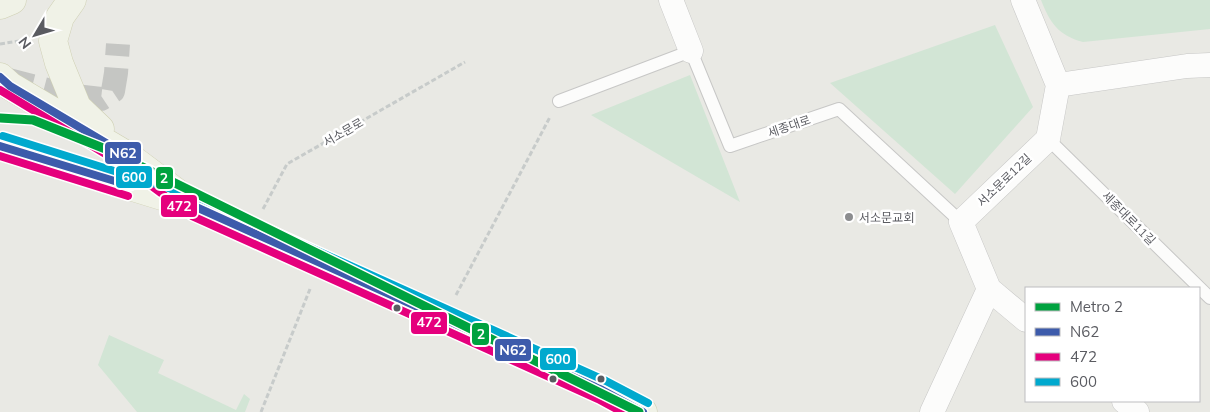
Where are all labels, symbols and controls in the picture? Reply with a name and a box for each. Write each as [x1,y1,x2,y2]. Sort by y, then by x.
north arrow [10,10,60,60]
text: N [14,33,35,53]
street label: 세종대로 [766,112,812,140]
street label: 서소문로 [320,114,366,150]
line badge: N62 [104,141,142,165]
text: N62 [109,144,137,162]
street label: 서소문로12길 [974,150,1034,210]
line badge: 600 [115,165,153,189]
line badge: 2 [155,166,174,190]
text: 600 [121,168,147,186]
text: 2 [160,169,168,187]
street label: 세종대로11길 [1099,188,1159,248]
line badge: 472 [160,194,198,218]
text: 472 [166,197,192,215]
place label: 서소문교회 [859,210,914,225]
marker: 서소문교회 [843,211,855,223]
legend [1025,287,1200,402]
text: Metro 2 [1070,297,1123,316]
unlabelled marker [392,303,402,313]
line badge: 472 [410,311,448,335]
text: 472 [416,313,442,331]
line badge: 2 [471,322,490,346]
text: N62 [1070,322,1099,341]
text: 2 [477,325,485,343]
line badge: N62 [494,338,532,362]
text: N62 [499,341,527,359]
line badge: 600 [539,347,577,371]
text: 472 [1070,347,1097,366]
text: 600 [545,350,571,368]
text: 600 [1070,372,1097,391]
unlabelled marker [548,374,558,384]
unlabelled marker [596,374,606,384]

